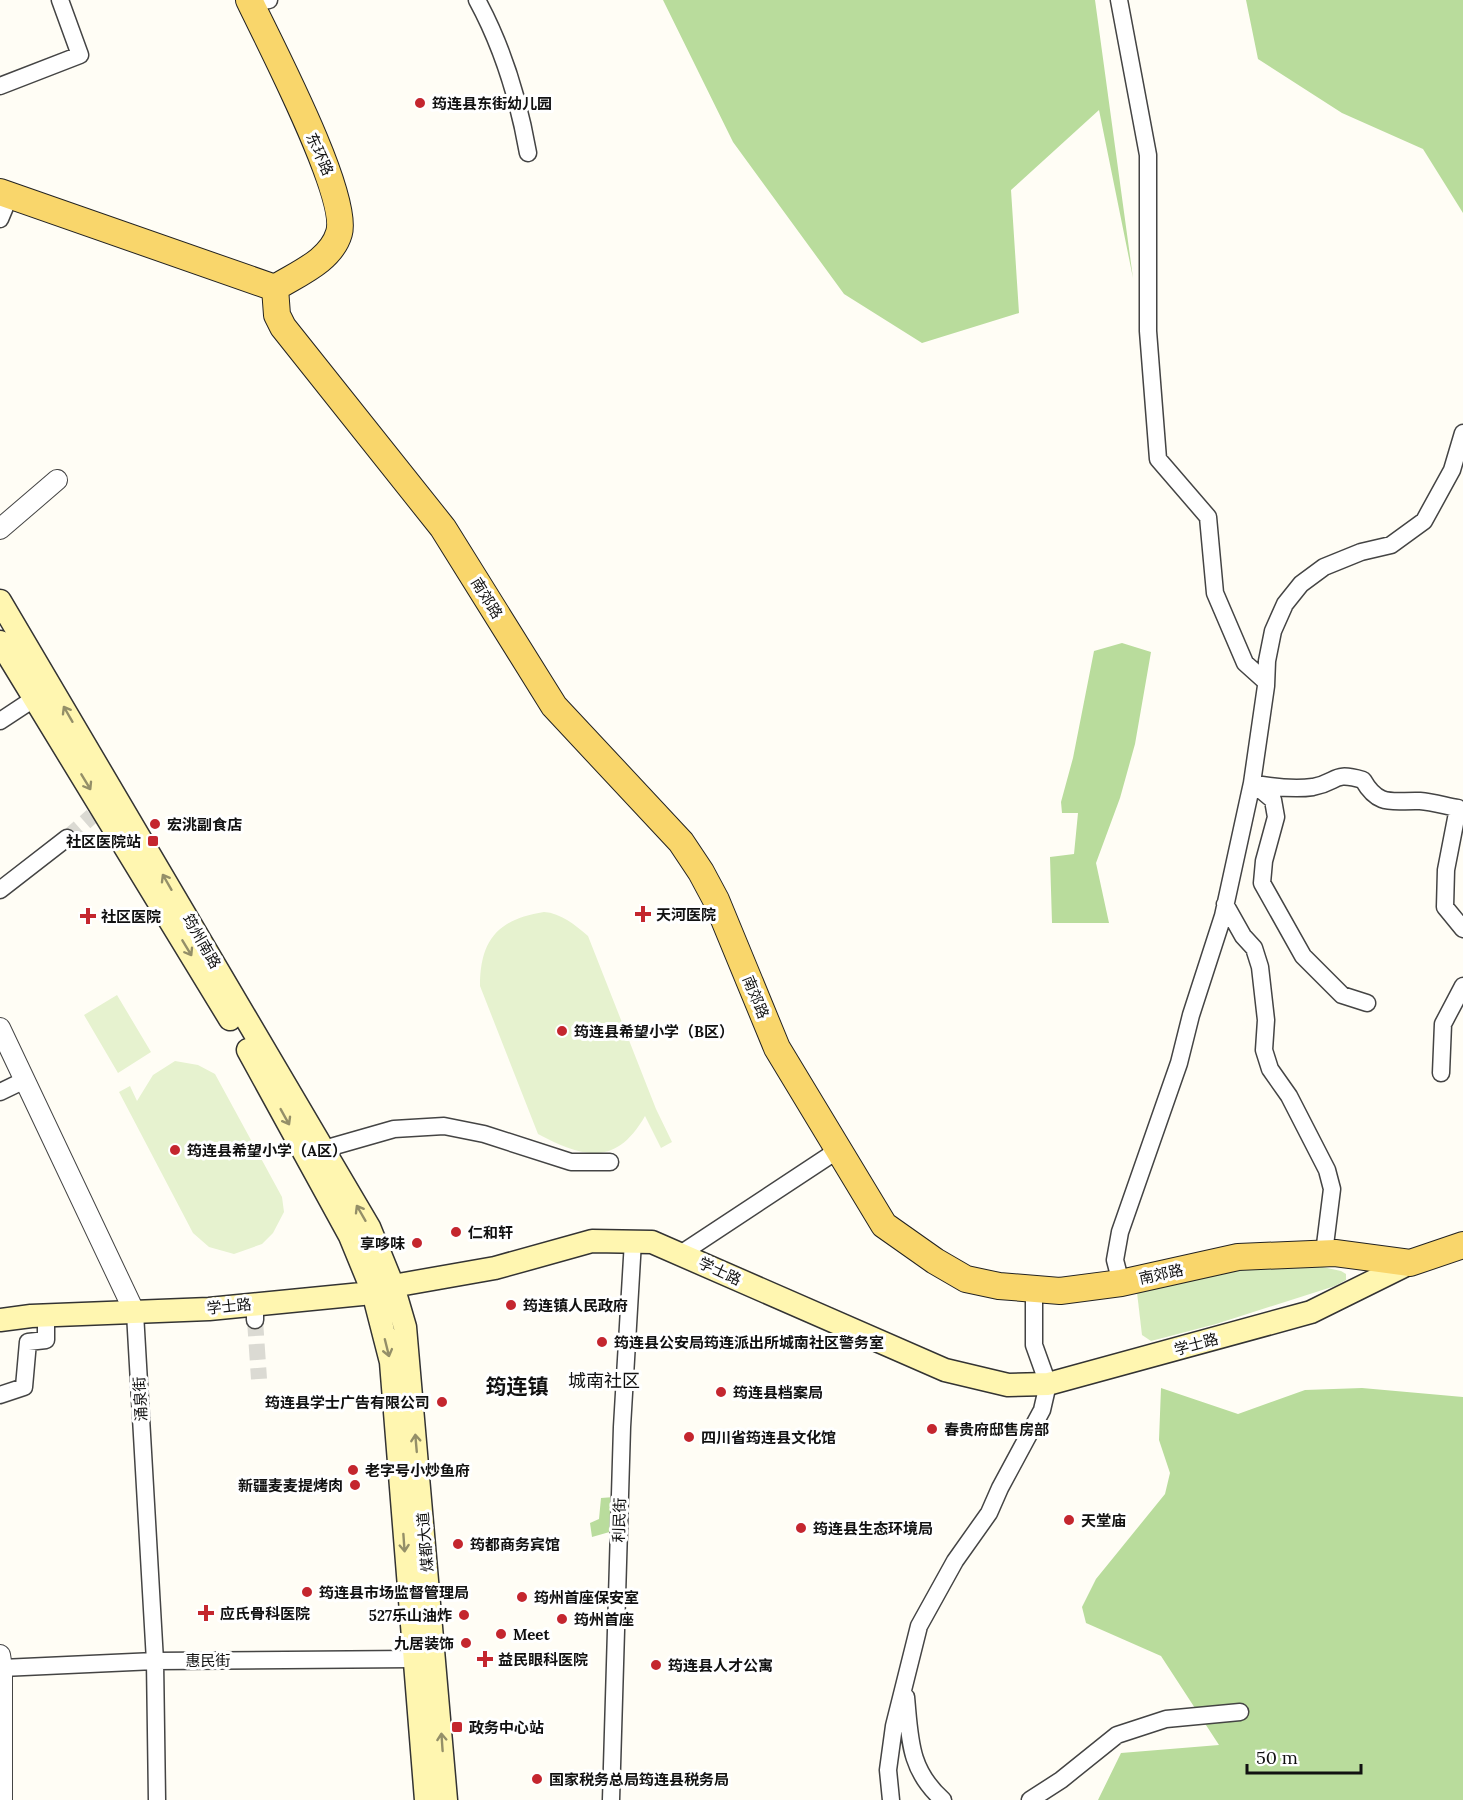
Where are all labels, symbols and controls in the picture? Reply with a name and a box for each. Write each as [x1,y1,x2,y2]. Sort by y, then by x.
place label: 筠连县东街幼儿园 [432,94,552,113]
marker: 筠连县东街幼儿园 [413,96,427,110]
street label: 东环路 [302,130,338,178]
street label: 南郊路 [467,574,507,622]
one-way arrow [62,706,74,723]
one-way arrow [79,773,92,790]
place label: 宏洮副食店 [167,815,242,834]
marker: 宏洮副食店 [148,817,162,831]
place label: 社区医院站 [66,832,141,851]
marker: 社区医院站 [146,834,160,848]
one-way arrow [161,874,173,891]
marker: 天河医院 [634,905,652,923]
place label: 天河医院 [656,905,716,924]
marker: 社区医院 [79,907,97,925]
place label: 社区医院 [101,907,161,926]
street label: 筠州南路 [179,910,225,972]
one-way arrow [181,939,193,956]
street label: 南郊路 [739,973,773,1021]
place label: 筠连县希望小学（B区） [574,1022,734,1041]
marker: 筠连县希望小学（B区） [555,1024,569,1038]
one-way arrow [279,1108,291,1125]
place label: 筠连县希望小学（A区） [187,1141,347,1160]
marker: 筠连县希望小学（A区） [168,1143,182,1157]
one-way arrow [355,1205,367,1222]
place label: 仁和轩 [468,1223,513,1242]
marker: 仁和轩 [449,1225,463,1239]
place label: 享哆味 [360,1234,405,1253]
marker: 享哆味 [410,1236,424,1250]
street label: 学士路 [696,1253,744,1289]
street label: 南郊路 [1137,1260,1185,1288]
street label: 学士路 [206,1294,252,1318]
place label: 筠连镇人民政府 [523,1296,628,1315]
marker: 筠连镇人民政府 [504,1298,518,1312]
street label: 学士路 [1172,1329,1220,1359]
place label: 筠连县公安局筠连派出所城南社区警务室 [614,1333,884,1352]
marker: 筠连县公安局筠连派出所城南社区警务室 [595,1335,609,1349]
one-way arrow [382,1339,393,1358]
district label: 城南社区 [568,1369,640,1392]
district label: 筠连镇 [486,1373,549,1400]
street label: 涌泉街 [129,1376,151,1422]
place label: 筠连县档案局 [733,1383,823,1402]
marker: 筠连县档案局 [714,1385,728,1399]
place label: 筠连县学士广告有限公司 [265,1393,430,1412]
marker: 筠连县学士广告有限公司 [435,1395,449,1409]
place label: 春贵府邸售房部 [944,1420,1049,1439]
marker: 春贵府邸售房部 [925,1422,939,1436]
place label: 四川省筠连县文化馆 [701,1428,836,1447]
marker: 四川省筠连县文化馆 [682,1430,696,1444]
one-way arrow [410,1433,421,1453]
place label: 老字号小炒鱼府 [365,1461,470,1480]
marker: 老字号小炒鱼府 [346,1463,360,1477]
place label: 新疆麦麦提烤肉 [238,1476,343,1495]
marker: 新疆麦麦提烤肉 [348,1478,362,1492]
street label: 利民街 [609,1497,629,1543]
street label: 煤都大道 [413,1511,437,1573]
place label: 天堂庙 [1081,1511,1126,1530]
marker: 天堂庙 [1062,1513,1076,1527]
place label: 筠连县生态环境局 [813,1519,933,1538]
marker: 筠连县生态环境局 [794,1521,808,1535]
one-way arrow [399,1532,410,1552]
place label: 筠都商务宾馆 [470,1535,560,1554]
marker: 筠都商务宾馆 [451,1537,465,1551]
place label: 筠连县市场监督管理局 [319,1583,469,1602]
marker: 筠连县市场监督管理局 [300,1585,314,1599]
place label: 筠州首座保安室 [534,1588,639,1607]
marker: 筠州首座保安室 [515,1590,529,1604]
marker: 应氏骨科医院 [197,1604,215,1622]
place label: 应氏骨科医院 [220,1604,310,1623]
place label: 527乐山油炸 [369,1606,452,1625]
marker: 527乐山油炸 [457,1608,471,1622]
place label: 筠州首座 [574,1610,634,1629]
marker: 筠州首座 [555,1612,569,1626]
place label: Meet [513,1625,550,1644]
marker: Meet [494,1627,508,1641]
place label: 九居装饰 [394,1634,454,1653]
marker: 九居装饰 [459,1636,473,1650]
marker: 益民眼科医院 [476,1650,494,1668]
place label: 益民眼科医院 [498,1650,588,1669]
street label: 惠民街 [185,1651,231,1670]
place label: 筠连县人才公寓 [668,1656,773,1675]
marker: 筠连县人才公寓 [649,1658,663,1672]
place label: 政务中心站 [469,1718,544,1737]
marker: 政务中心站 [450,1720,464,1734]
one-way arrow [436,1732,447,1752]
scale bar [1247,1737,1361,1775]
text: 50 m [1256,1746,1298,1769]
place label: 国家税务总局筠连县税务局 [549,1770,729,1789]
marker: 国家税务总局筠连县税务局 [530,1772,544,1786]

